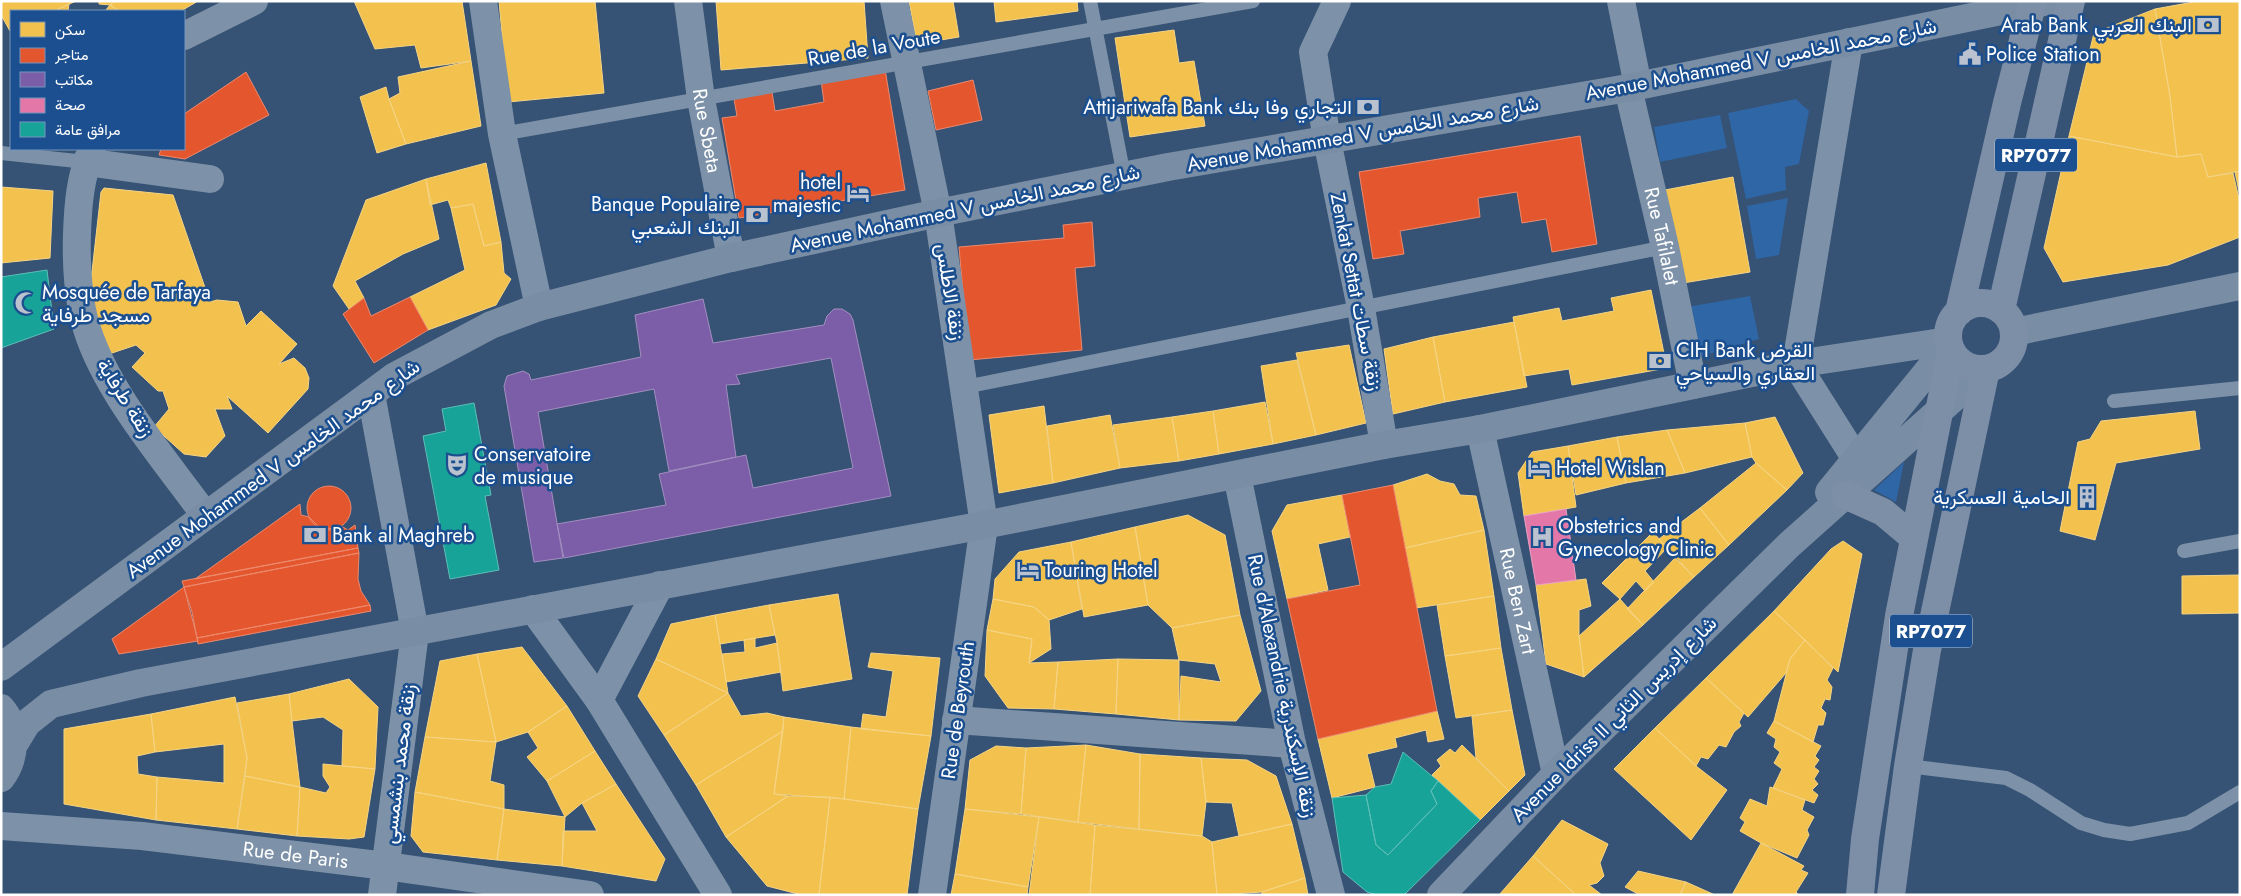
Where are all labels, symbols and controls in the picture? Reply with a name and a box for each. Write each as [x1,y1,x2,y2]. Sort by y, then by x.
legend [10,10,185,150]
place label: Arab Bank البنك العربي [2001,11,2192,42]
street label: Avenue Mohammed V شارع محمد الخامس [1583,12,1939,108]
bank icon: Arab Bank البنك العربي [2195,12,2221,38]
text: سكن [55,19,85,41]
street label: Rue de la Voute [805,22,943,74]
place label: Police Station [1986,40,2100,69]
public building icon: Police Station [1957,41,1983,67]
text: متاجر [54,44,89,66]
text: مكاتب [55,69,93,91]
street label: Rue Sbeta [685,87,729,175]
street label: Avenue Mohammed V شارع محمد الخامس [1185,89,1541,179]
place label: Attijariwafa Bank التجاري وفا بنك [1083,93,1352,124]
text: صحة [55,94,86,116]
bank icon: Attijariwafa Bank التجاري وفا بنك [1355,94,1381,120]
text: مرافق عامة [55,119,120,141]
road number: RP7077 [1995,138,2077,172]
street label: Avenue Mohammed V شارع محمد الخامس [787,158,1143,260]
place label: hotel majestic [773,168,841,220]
hotel icon: hotel majestic [845,180,871,206]
street label: Rue Tafilalet [1637,184,1687,288]
place label: Banque Populaire البنك الشعبي [591,190,740,244]
street label: Zenkat Settat زنقة سطات [1323,191,1389,393]
bank icon: Banque Populaire البنك الشعبي [744,202,770,228]
street label: زنقة الاطلس [928,242,972,342]
place label: Mosquée de Tarfaya مسجد طرفاية [42,278,211,330]
mosque icon: Mosquée de Tarfaya مسجد طرفاية [13,290,39,316]
place label: CIH Bank القرض العقاري والسياحي [1676,336,1815,390]
bank icon: CIH Bank القرض العقاري والسياحي [1647,348,1673,374]
street label: Avenue Mohammed V شارع محمد الخامس [120,352,426,586]
street label: زنقة طرفاية [89,353,161,443]
place label: Conservatoire de musique [474,440,591,492]
theatre icon: Conservatoire de musique [444,452,470,478]
place label: Hotel Wislan [1556,454,1665,483]
hotel icon: Hotel Wislan [1526,455,1552,481]
place label: الحامية العسكرية [1933,483,2070,512]
building icon: الحامية العسكرية [2074,484,2100,510]
place label: Obstetrics and Gynecology Clinic [1558,512,1714,564]
place label: Bank al Maghreb [332,521,474,550]
bank icon: Bank al Maghreb [302,522,328,548]
hospital icon: Obstetrics and Gynecology Clinic [1529,524,1555,550]
street label: Rue Ben Zart [1492,545,1544,657]
street label: Rue d'Alexandrie زنقة الإسكندرية [1240,552,1324,820]
place label: Touring Hotel [1044,556,1158,585]
hotel icon: Touring Hotel [1015,557,1041,583]
street label: Avenue Idriss II شارع إدريس الثاني [1504,609,1725,830]
road number: RP7077 [1890,614,1972,648]
street label: Rue de Beyrouth [934,639,982,781]
street label: زنقة محمد بنشمسي [375,682,425,846]
street label: Rue de Paris [241,834,350,876]

